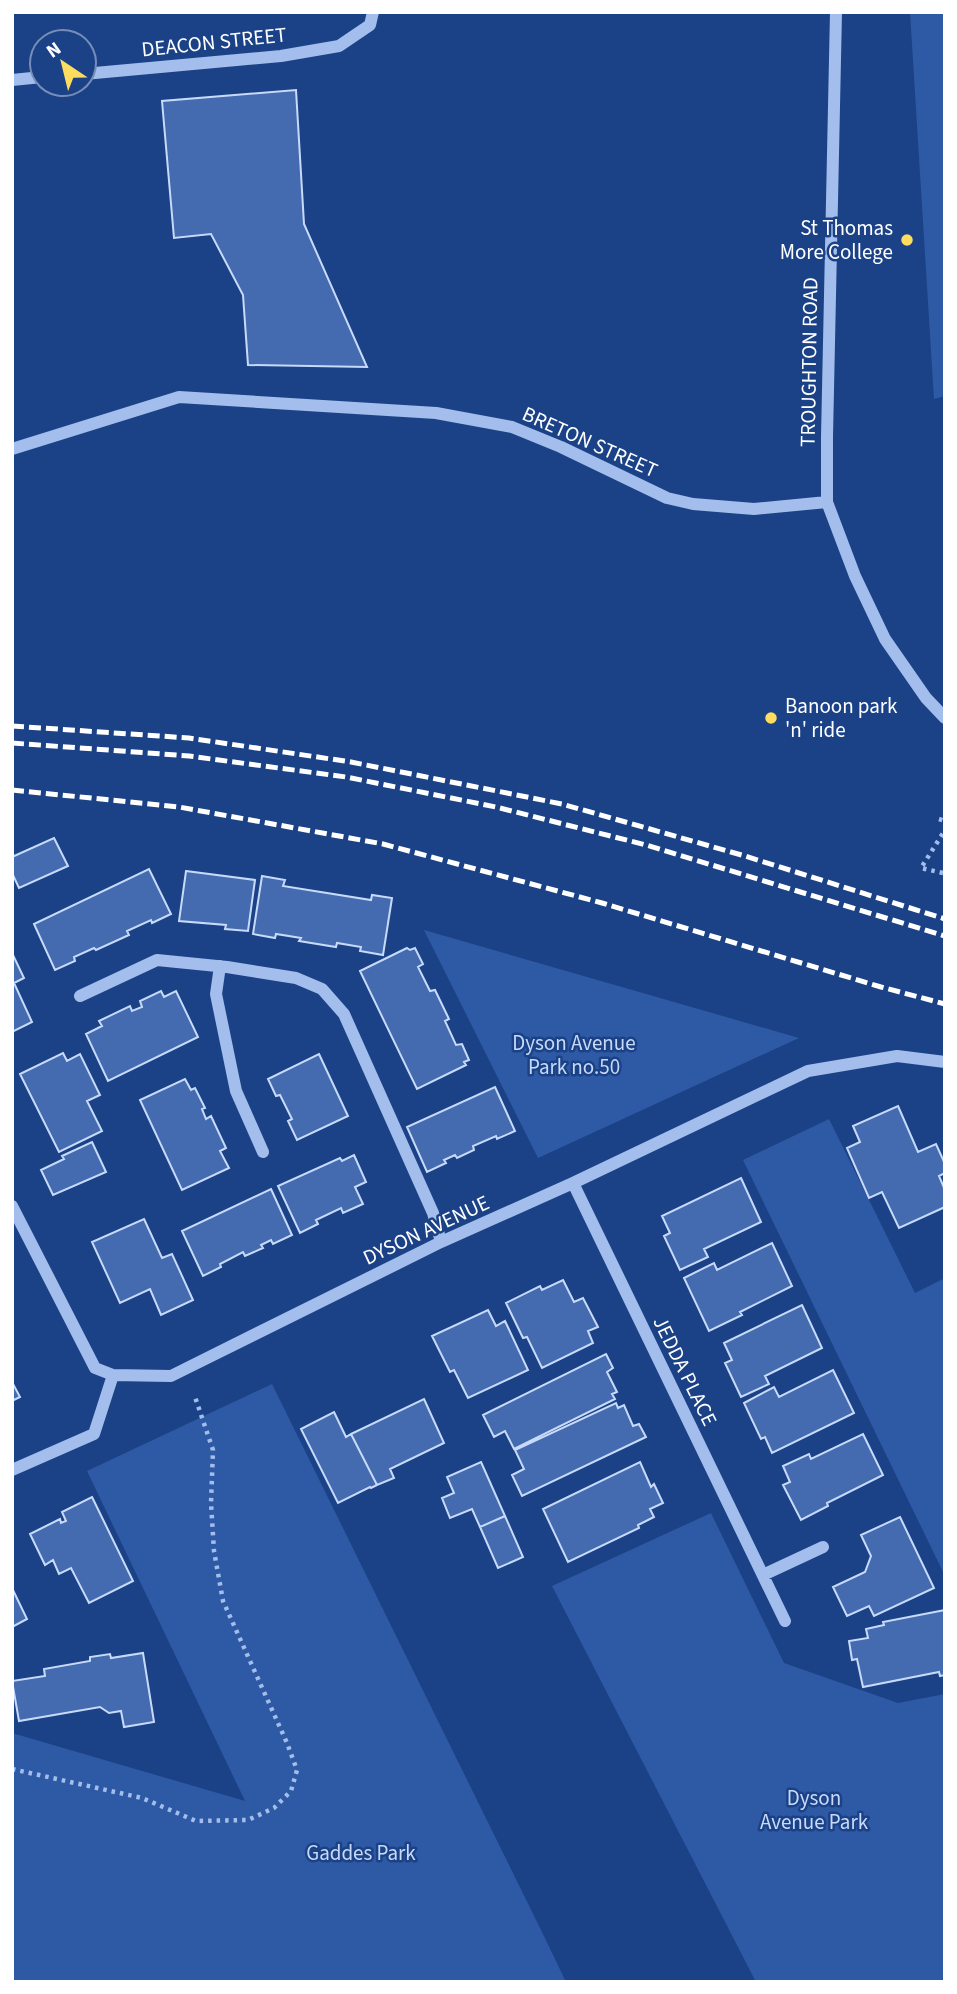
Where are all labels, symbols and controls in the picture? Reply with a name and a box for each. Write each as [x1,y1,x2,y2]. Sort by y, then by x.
street label: DEACON STREET [140,19,288,65]
north arrow [28,28,98,98]
text: N [41,36,67,65]
place label: St Thomas More College [780,213,893,267]
marker: St Thomas More College [899,232,915,248]
street label: TROUGHTON ROAD [793,277,825,447]
street label: BRETON STREET [518,399,662,485]
place label: Banoon park 'n' ride [785,691,898,745]
marker: Banoon park 'n' ride [763,710,779,726]
park label: Dyson Avenue Park no.50 [512,1028,636,1082]
street label: DYSON AVENUE [358,1188,494,1272]
street label: JEDDA PLACE [645,1311,725,1431]
park label: Dyson Avenue Park [760,1783,869,1837]
park label: Gaddes Park [306,1838,416,1868]

